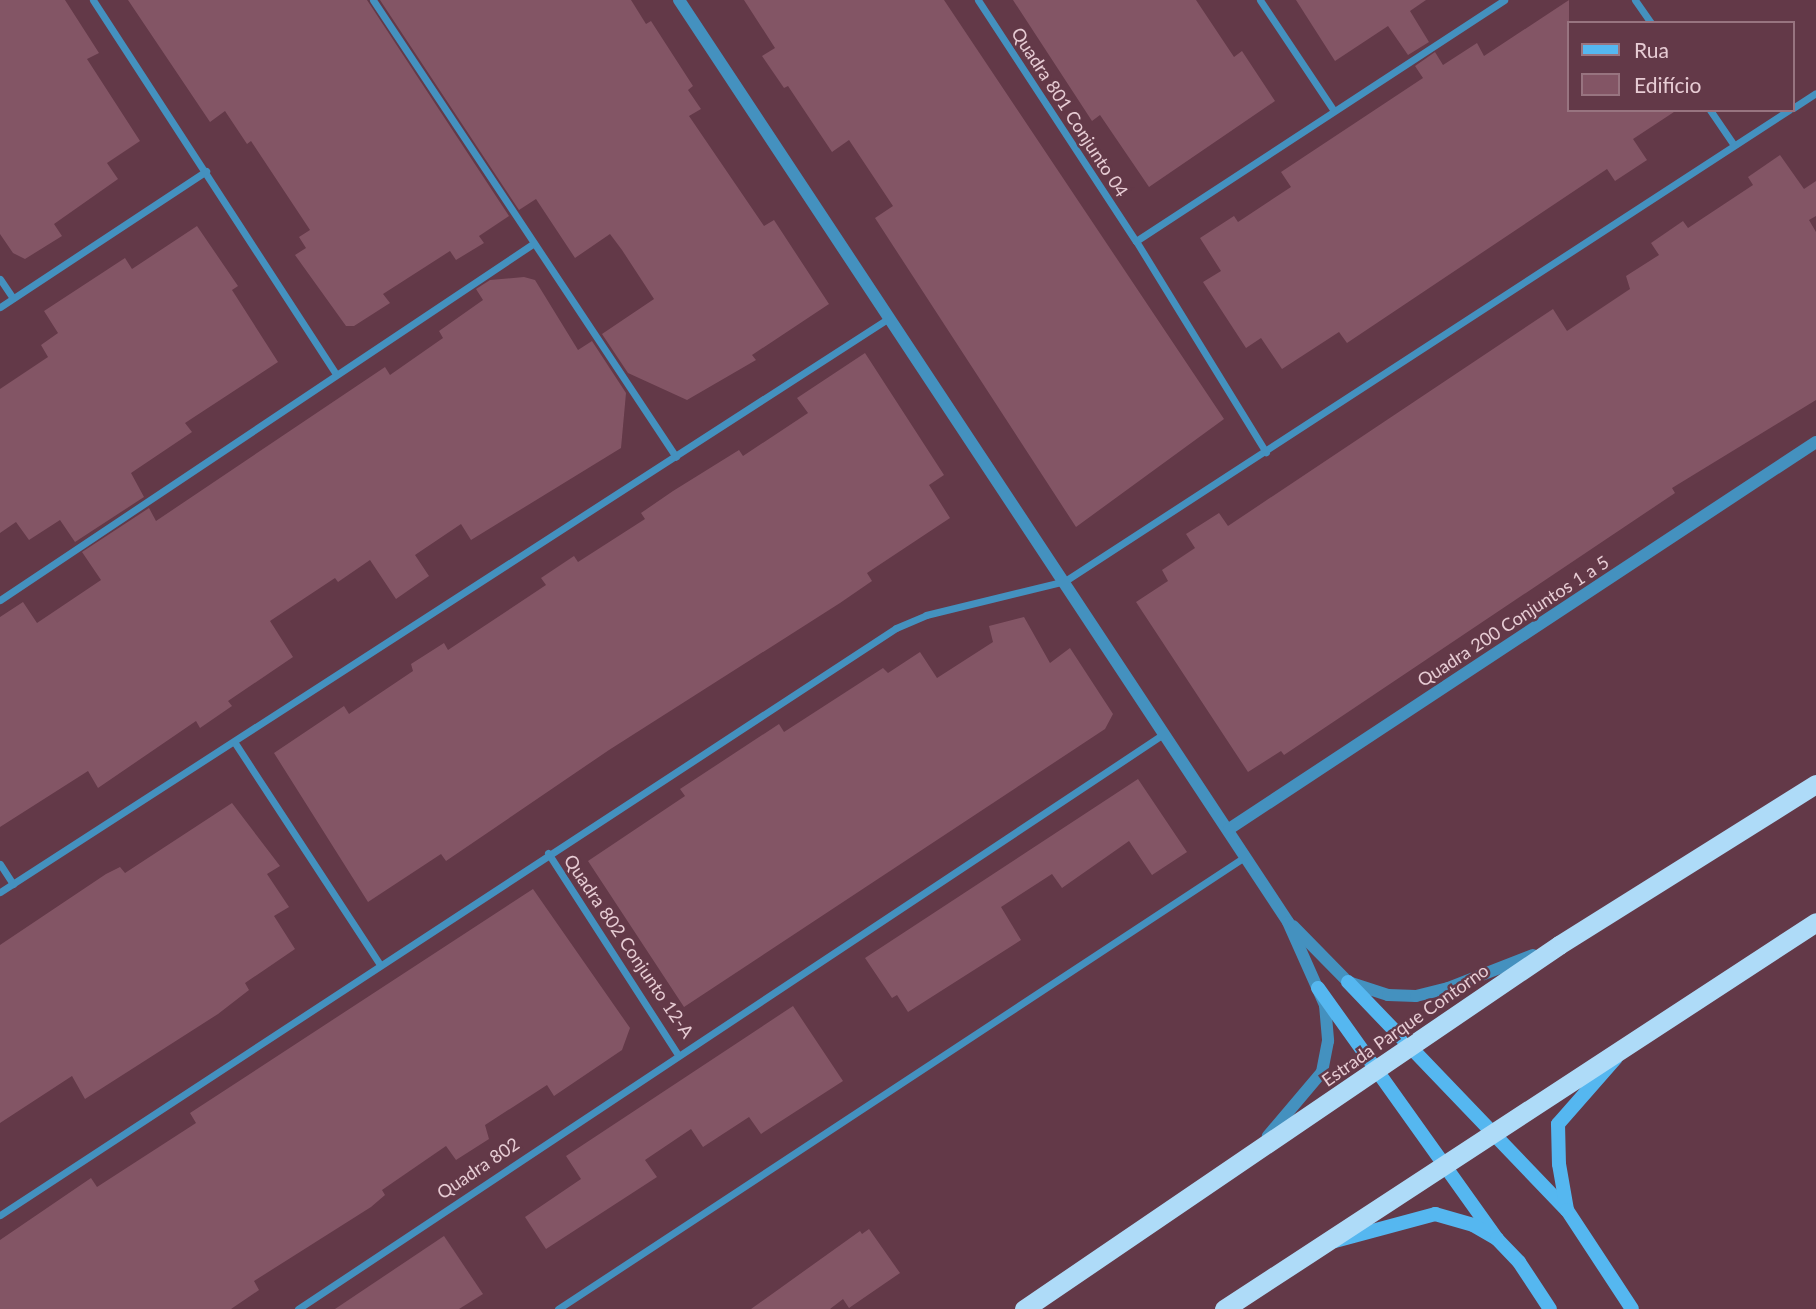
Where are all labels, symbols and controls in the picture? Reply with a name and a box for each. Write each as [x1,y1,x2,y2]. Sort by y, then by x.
legend [1568,21,1795,112]
street label: Quadra 801 Conjunto 04 [1007,23,1133,201]
text: Rua [1634,37,1669,62]
text: Edifício [1634,72,1701,97]
street label: Quadra 200 Conjuntos 1 a 5 [1413,551,1613,691]
street label: Quadra 802 Conjunto 12-A [559,850,699,1042]
street label: Estrada Parque Contorno [1317,959,1493,1091]
street label: Quadra 802 [433,1133,523,1203]

